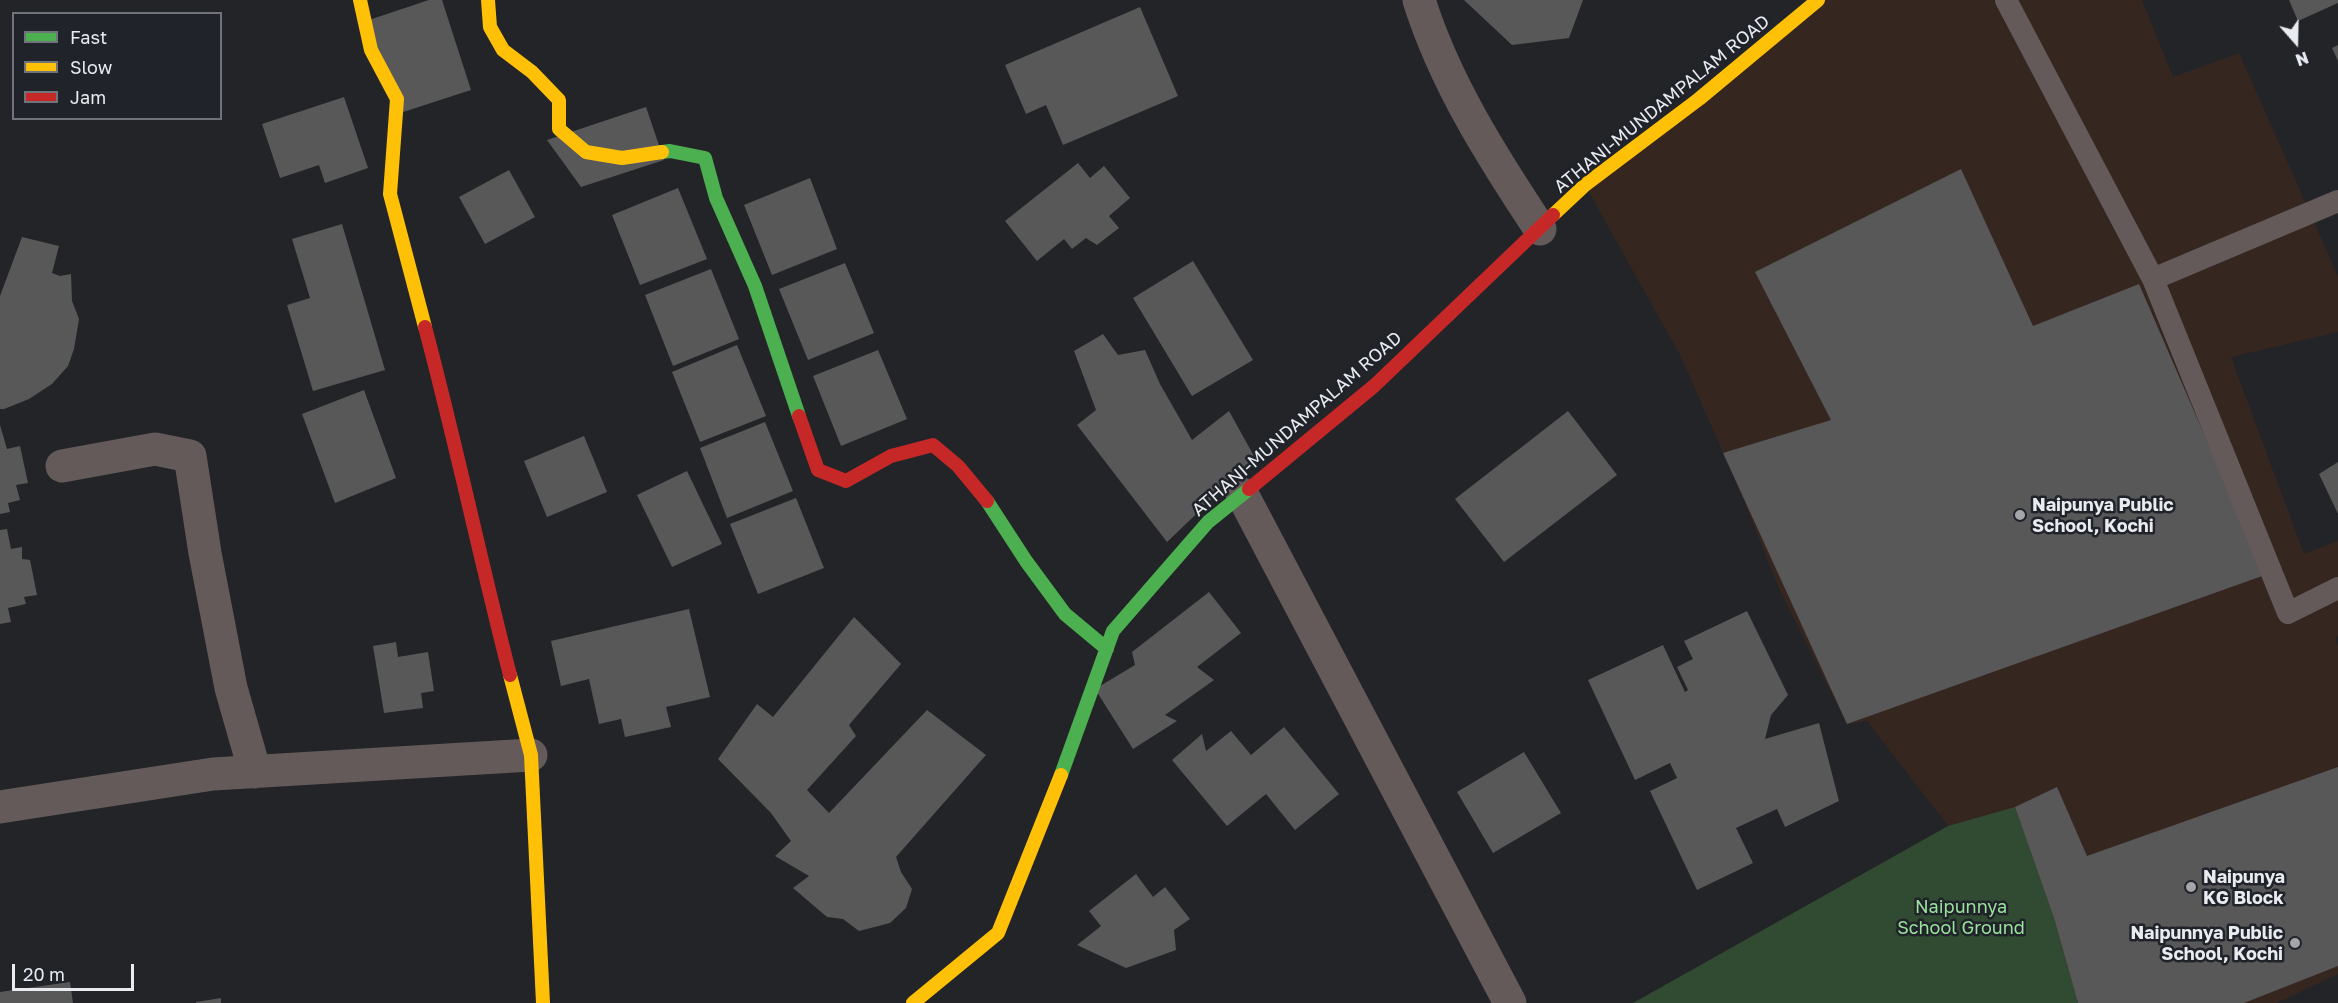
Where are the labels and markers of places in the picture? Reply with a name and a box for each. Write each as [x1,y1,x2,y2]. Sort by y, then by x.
place label: Naipunya Public School, Kochi [2032,494,2174,536]
marker: Naipunya Public School, Kochi [2013,508,2027,522]
place label: Naipunya KG Block [2203,866,2285,908]
marker: Naipunya KG Block [2184,880,2198,894]
place label: Naipunnya Public School, Kochi [2130,922,2283,964]
marker: Naipunnya Public School, Kochi [2288,936,2302,950]

